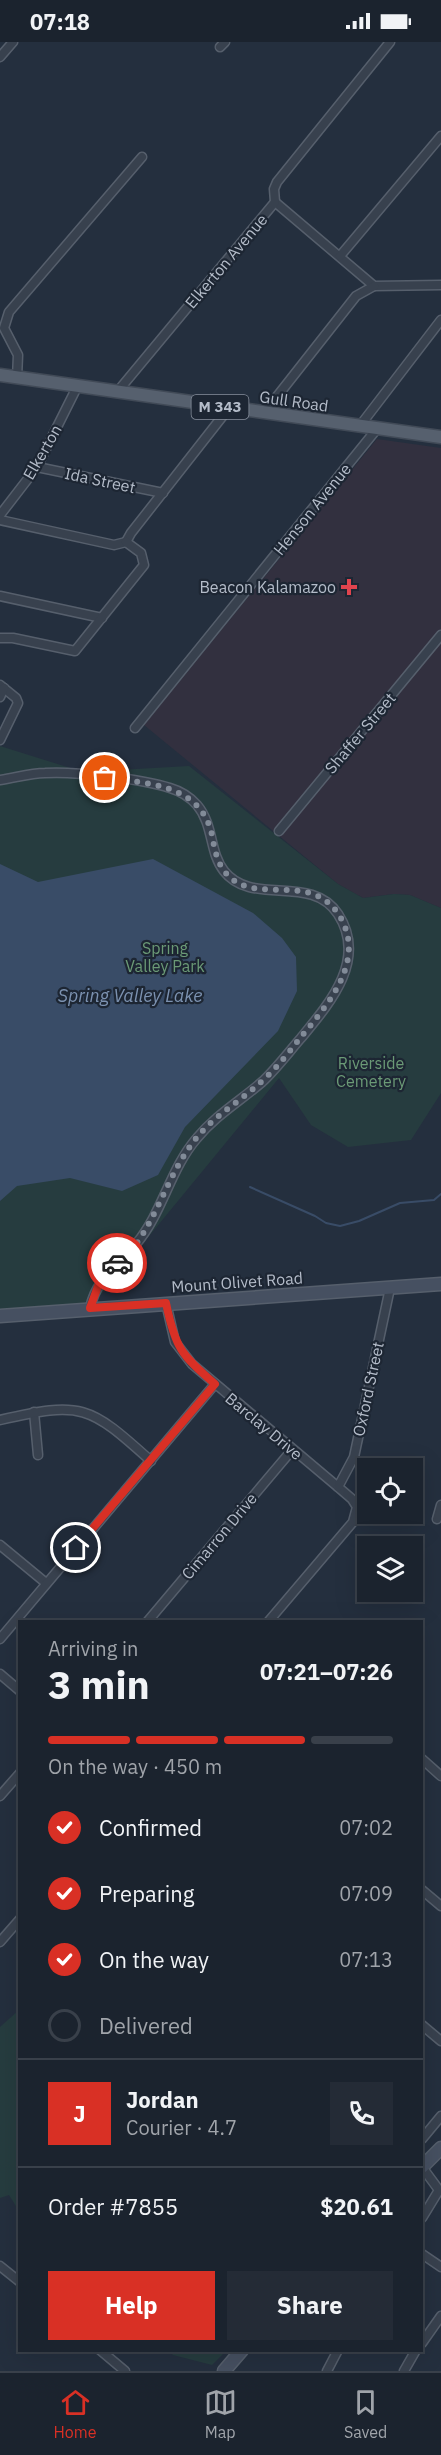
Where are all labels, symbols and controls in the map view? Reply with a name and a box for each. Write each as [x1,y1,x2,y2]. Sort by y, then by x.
text: 07:18 [30,7,90,36]
street label: Elkerton Avenue [181,209,272,312]
street label: Gull Road [258,386,330,416]
road number: M 343 [192,395,248,419]
street label: Elkerton [18,421,66,483]
street label: Henson Avenue [269,459,355,559]
street label: Ida Street [63,463,137,497]
place label: Beacon Kalamazoo [199,577,336,597]
marker: Beacon Kalamazoo [340,578,358,596]
street label: Shaffer Street [320,688,400,778]
pin [79,752,130,803]
icon: bag [88,761,121,794]
park label: Spring Valley Park [125,938,205,976]
water label: Spring Valley Lake [58,984,202,1007]
park label: Riverside Cemetery [336,1053,406,1091]
courier [87,1233,147,1293]
icon: car [101,1247,134,1280]
street label: Mount Olivet Road [171,1267,303,1297]
street label: Oxford Street [348,1340,388,1438]
street label: Barclay Drive [221,1388,307,1464]
map controls [357,1458,423,1602]
button: locate [357,1458,423,1524]
street label: Cimarron Drive [177,1488,261,1583]
pin [50,1522,101,1573]
icon: home [59,1531,92,1564]
button: layers [357,1536,423,1602]
text: Arriving in [48,1635,138,1662]
text: 07:21–07:26 [260,1657,393,1686]
text: 3 min [48,1659,150,1710]
text: On the way · 450 m [48,1753,222,1780]
icon: check [48,1811,81,1844]
text: Confirmed [99,1813,202,1842]
text: 07:02 [339,1814,393,1841]
icon: check [48,1877,81,1910]
text: Preparing [99,1879,194,1908]
text: 07:09 [339,1880,393,1907]
icon: check [48,1943,81,1976]
text: On the way [99,1945,209,1974]
text: 07:13 [339,1946,393,1973]
text: Delivered [99,2011,193,2040]
button: phone [330,2082,393,2145]
text: Jordan [126,2085,199,2114]
text: J [73,2099,86,2128]
text: Courier · 4.7 [126,2114,237,2141]
text: Order #7855 [48,2192,178,2221]
text: $20.61 [320,2192,393,2221]
button: Help [48,2271,215,2340]
button: Share [227,2271,393,2340]
tab: Home [54,2386,97,2442]
tab: Map [204,2386,237,2442]
tab: Saved [344,2386,387,2442]

